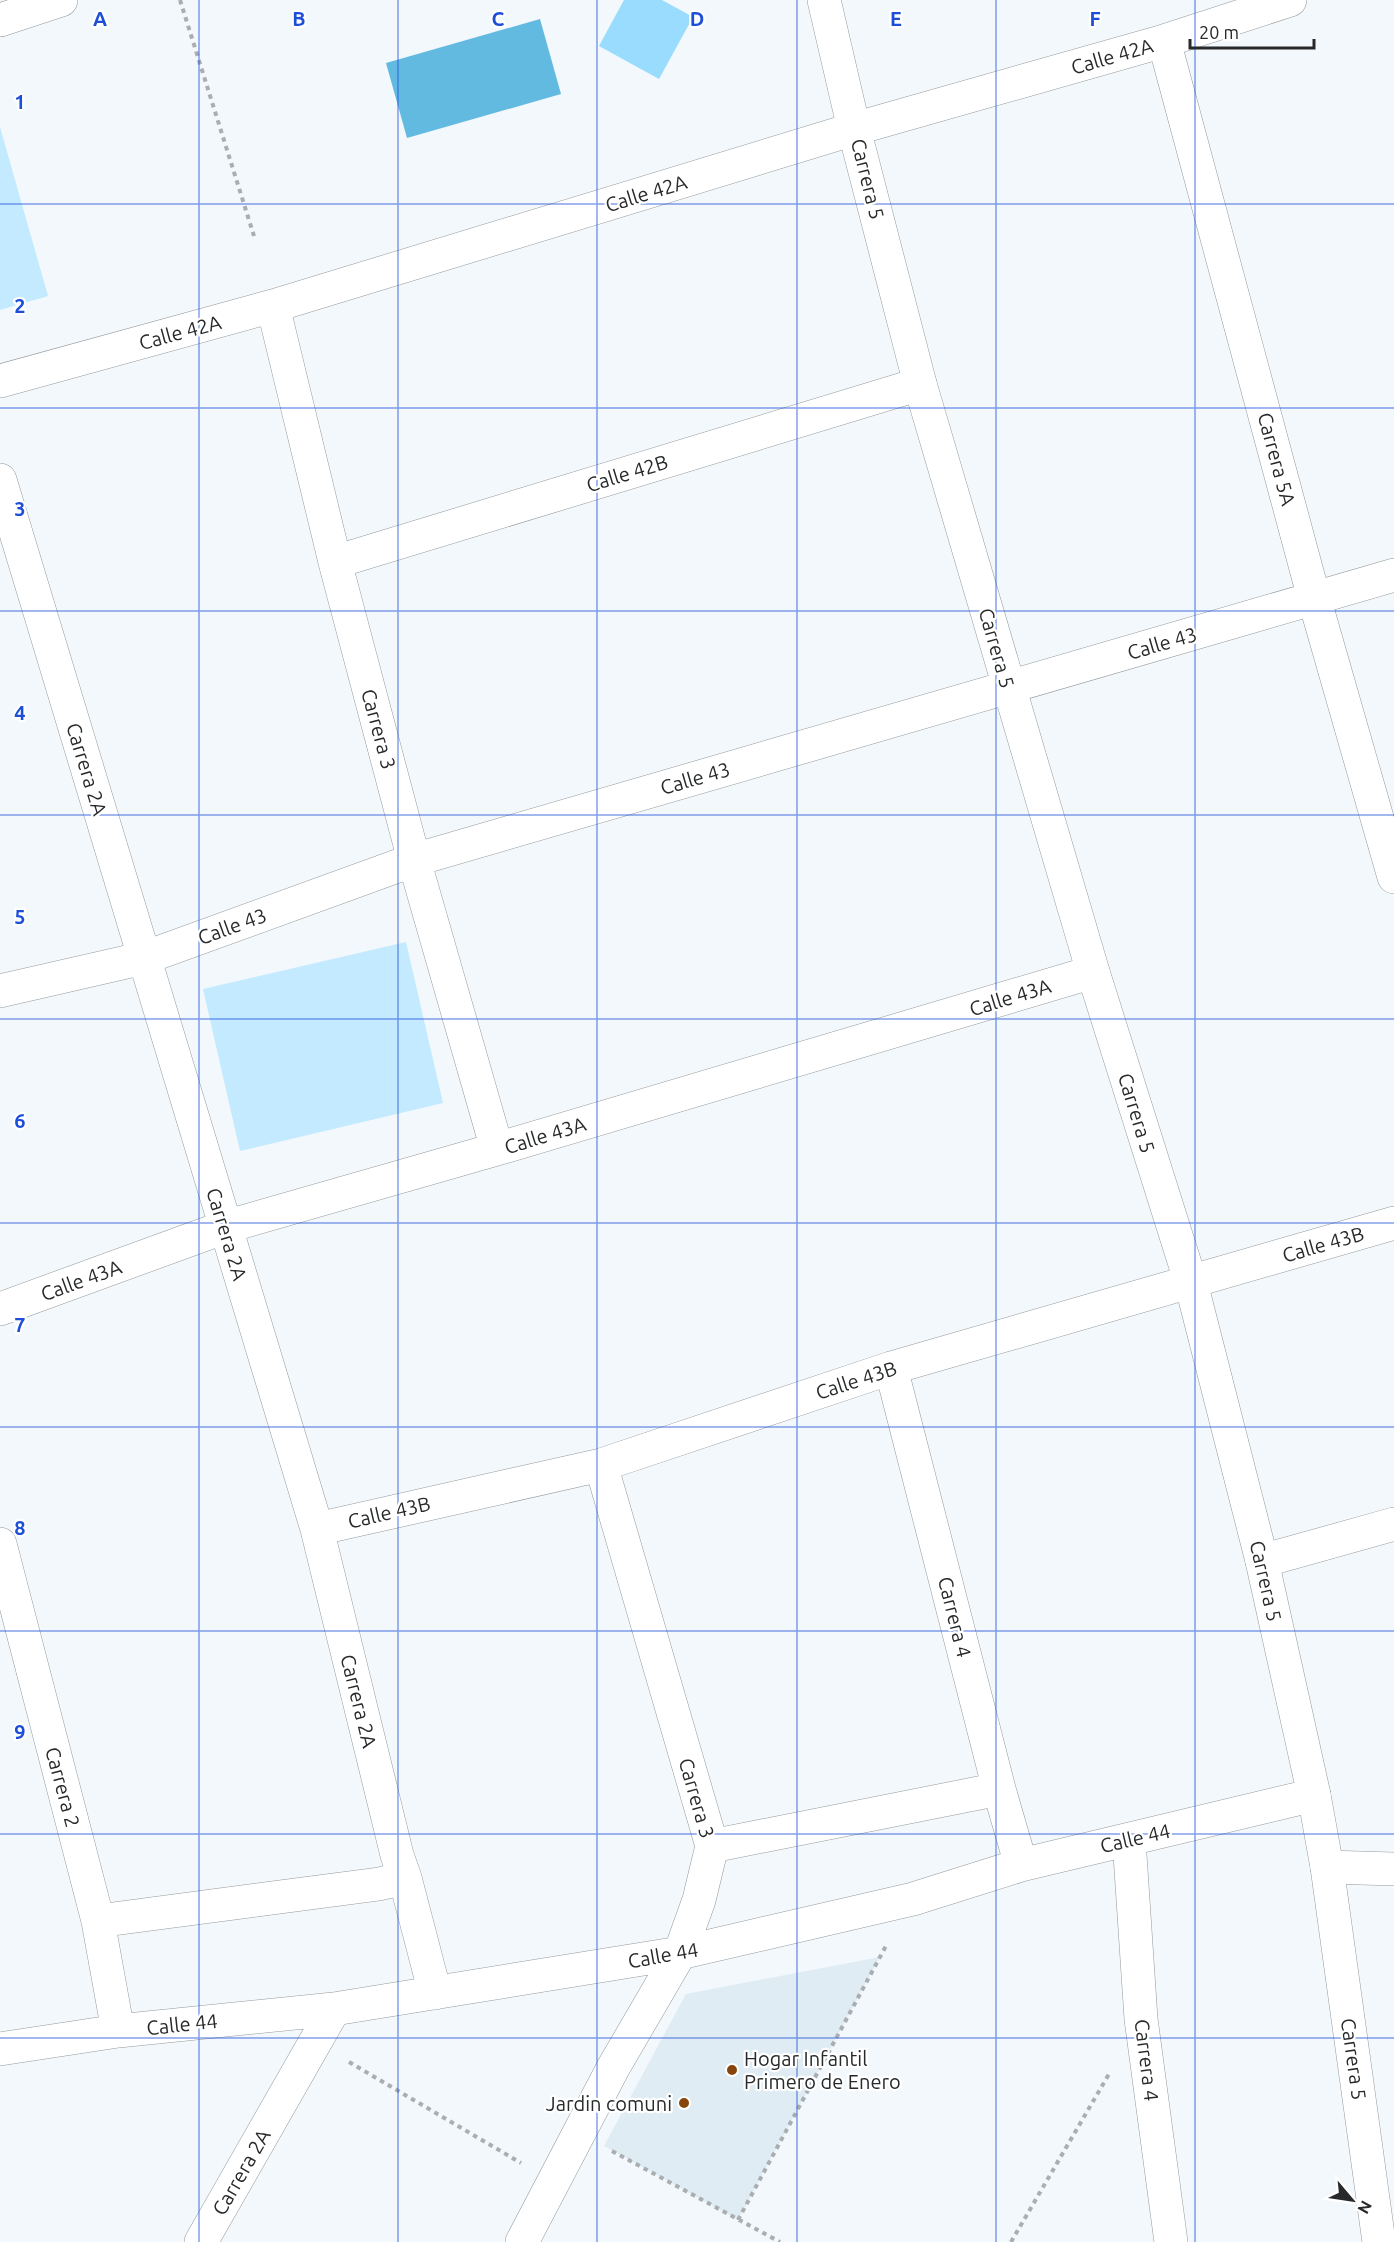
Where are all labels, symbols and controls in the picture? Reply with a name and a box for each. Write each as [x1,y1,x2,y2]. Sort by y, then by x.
text: A [93,7,107,30]
text: B [292,7,306,30]
text: C [492,7,505,30]
text: D [690,7,704,30]
text: E [890,7,902,30]
text: F [1089,7,1101,30]
scale bar [1190,12,1314,50]
text: 20 m [1199,22,1239,42]
street label: Calle 42A [1068,33,1156,79]
text: 1 [14,90,26,113]
street label: Carrera 5 [847,136,889,222]
street label: Calle 42A [602,170,690,216]
text: 2 [14,294,26,317]
street label: Calle 42A [136,310,224,354]
street label: Carrera 5A [1254,410,1300,508]
street label: Calle 42B [584,450,670,496]
text: 3 [14,497,26,520]
street label: Carrera 5 [975,605,1019,691]
street label: Calle 43 [1125,622,1199,664]
street label: Carrera 3 [357,686,401,772]
text: 4 [14,701,26,724]
street label: Carrera 2A [62,720,112,818]
street label: Calle 43 [658,757,732,799]
street label: Calle 43 [195,903,269,949]
text: 5 [14,905,26,928]
street label: Calle 43A [966,974,1054,1020]
street label: Carrera 5 [1114,1070,1160,1156]
text: 6 [14,1109,26,1132]
street label: Calle 43A [501,1112,589,1158]
street label: Carrera 2A [202,1185,252,1283]
street label: Calle 43B [1279,1221,1367,1267]
street label: Calle 43A [37,1255,125,1305]
text: 7 [14,1313,26,1336]
street label: Calle 43B [813,1356,899,1404]
street label: Calle 43B [346,1491,432,1533]
text: 8 [14,1516,26,1539]
street label: Carrera 5 [1246,1538,1286,1624]
street label: Carrera 4 [934,1574,976,1660]
street label: Carrera 2A [336,1652,382,1750]
text: 9 [14,1720,26,1743]
street label: Carrera 2 [41,1744,85,1830]
street label: Carrera 3 [675,1755,719,1841]
street label: Calle 44 [1098,1819,1172,1857]
street label: Calle 44 [626,1937,700,1973]
street label: Calle 44 [145,2009,219,2039]
street label: Carrera 5 [1337,2017,1371,2101]
street label: Carrera 4 [1131,2018,1163,2102]
place label: Hogar Infantil Primero de Enero [744,2047,901,2093]
marker: Hogar Infantil Primero de Enero [725,2063,739,2077]
place label: Jardin comuni [546,2092,672,2115]
marker: Jardin comuni [677,2096,691,2110]
street label: Carrera 2A [207,2125,275,2219]
north arrow [1322,2170,1382,2230]
text: N [1354,2198,1376,2217]

